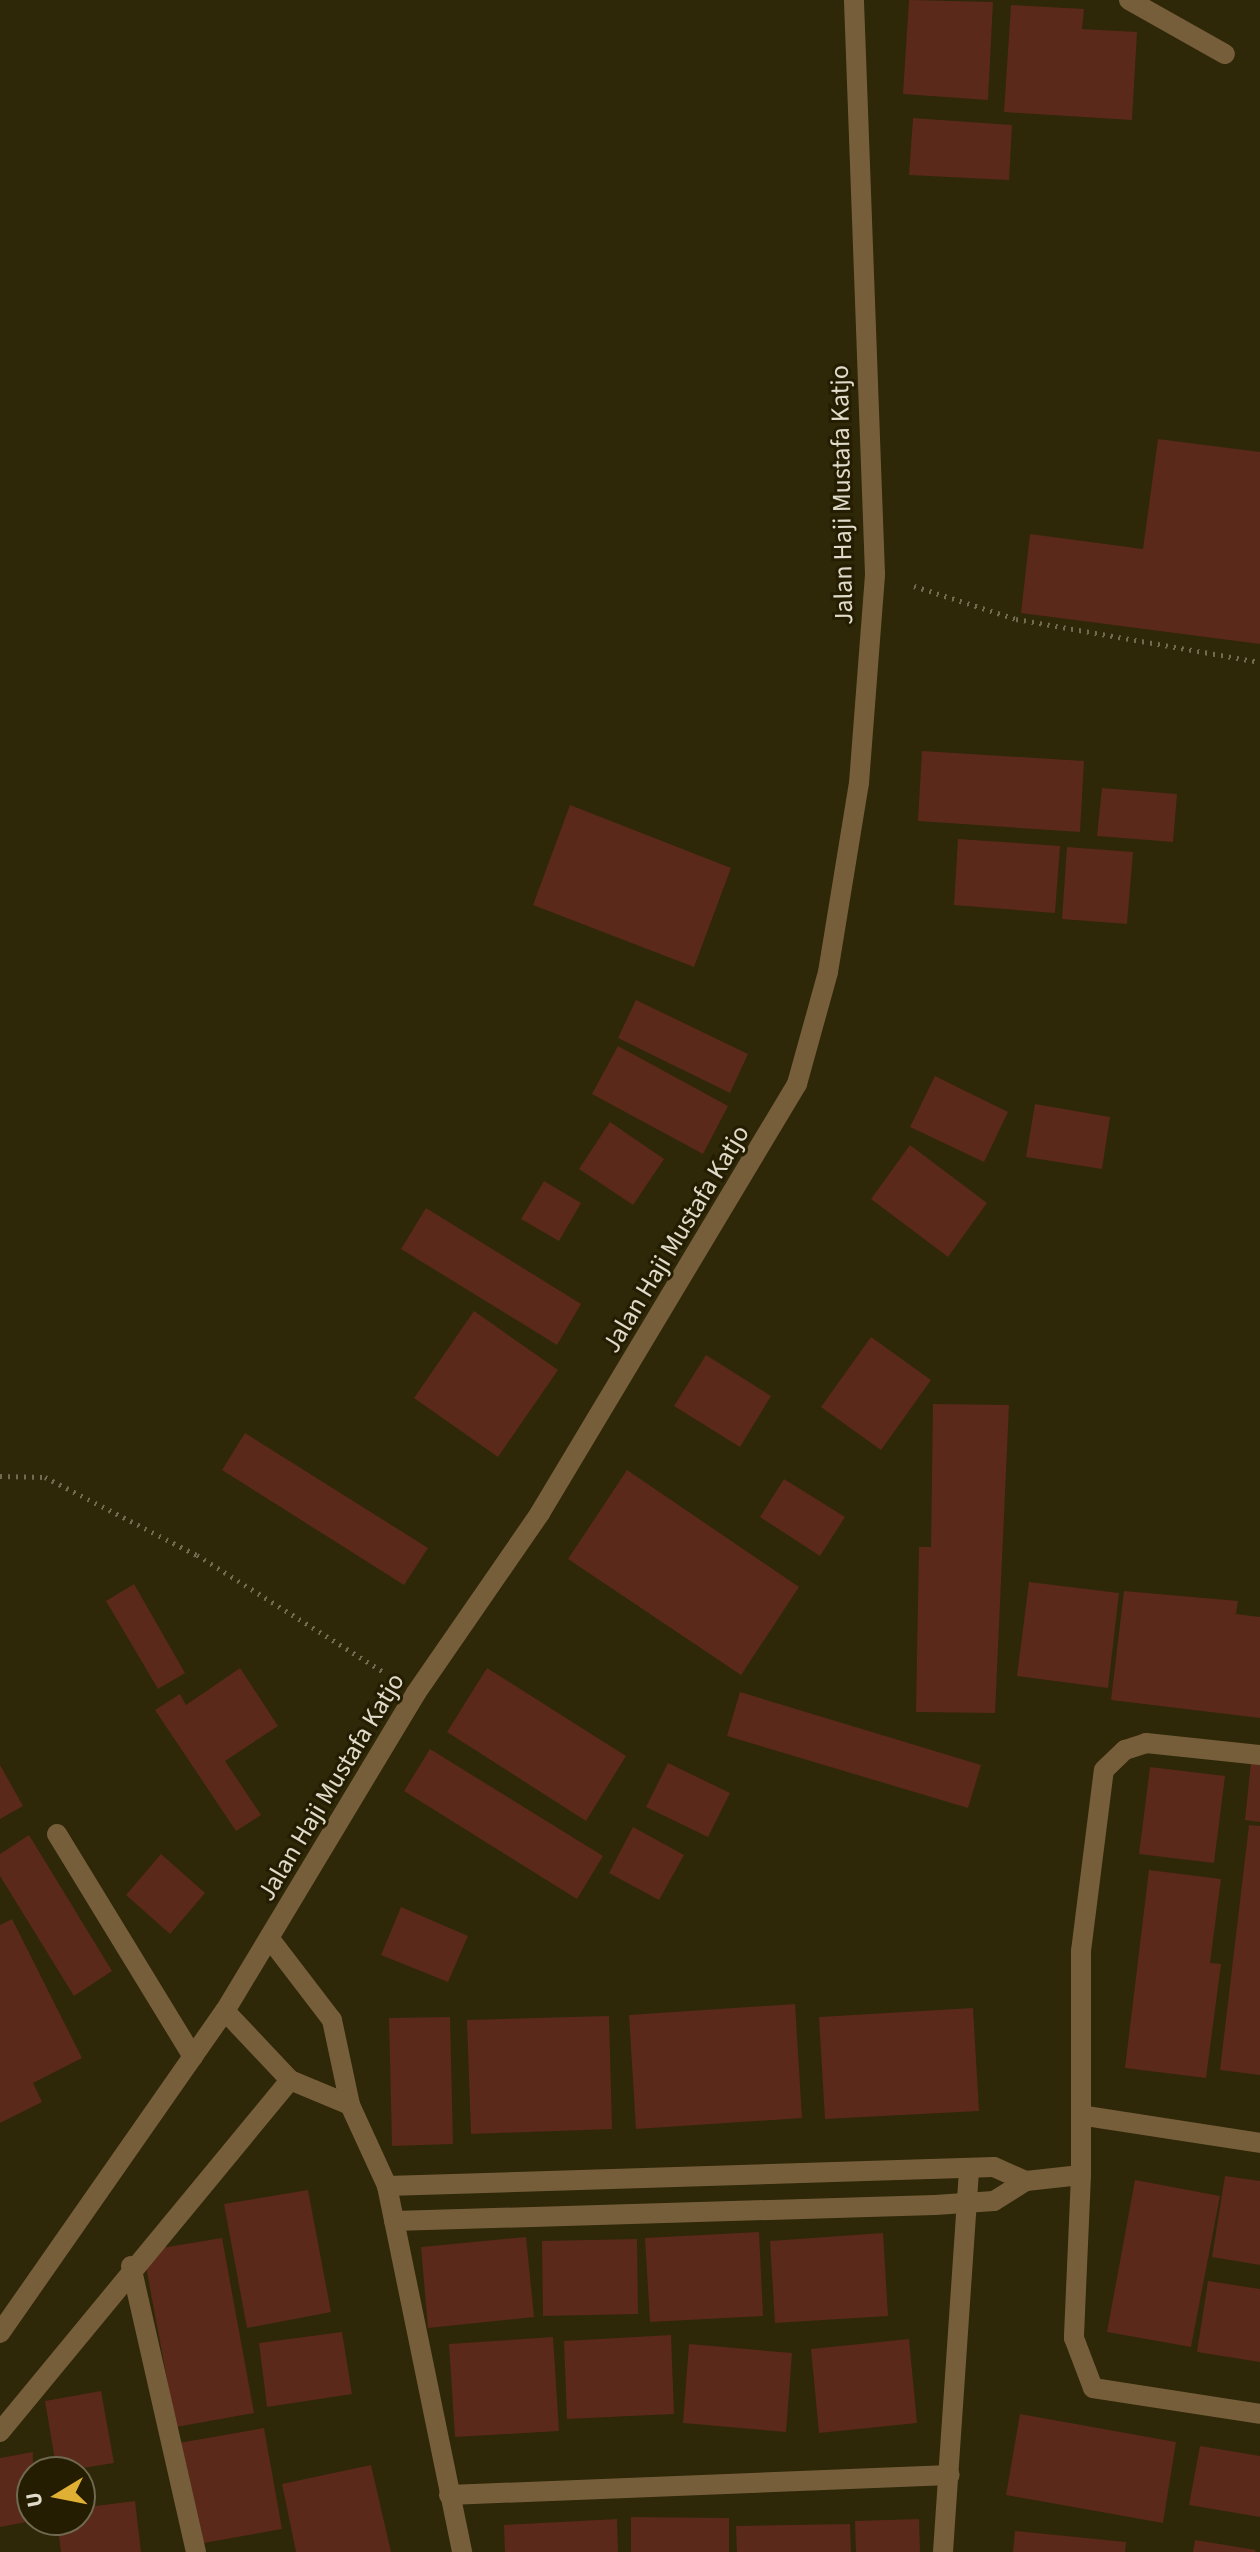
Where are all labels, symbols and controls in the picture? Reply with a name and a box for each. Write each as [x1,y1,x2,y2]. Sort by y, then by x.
street label: Jalan Haji Mustafa Katjo [824,365,860,625]
street label: Jalan Haji Mustafa Katjo [596,1120,756,1358]
street label: Jalan Haji Mustafa Katjo [251,1668,411,1906]
north arrow [16,2456,96,2536]
text: U [17,2490,51,2510]

